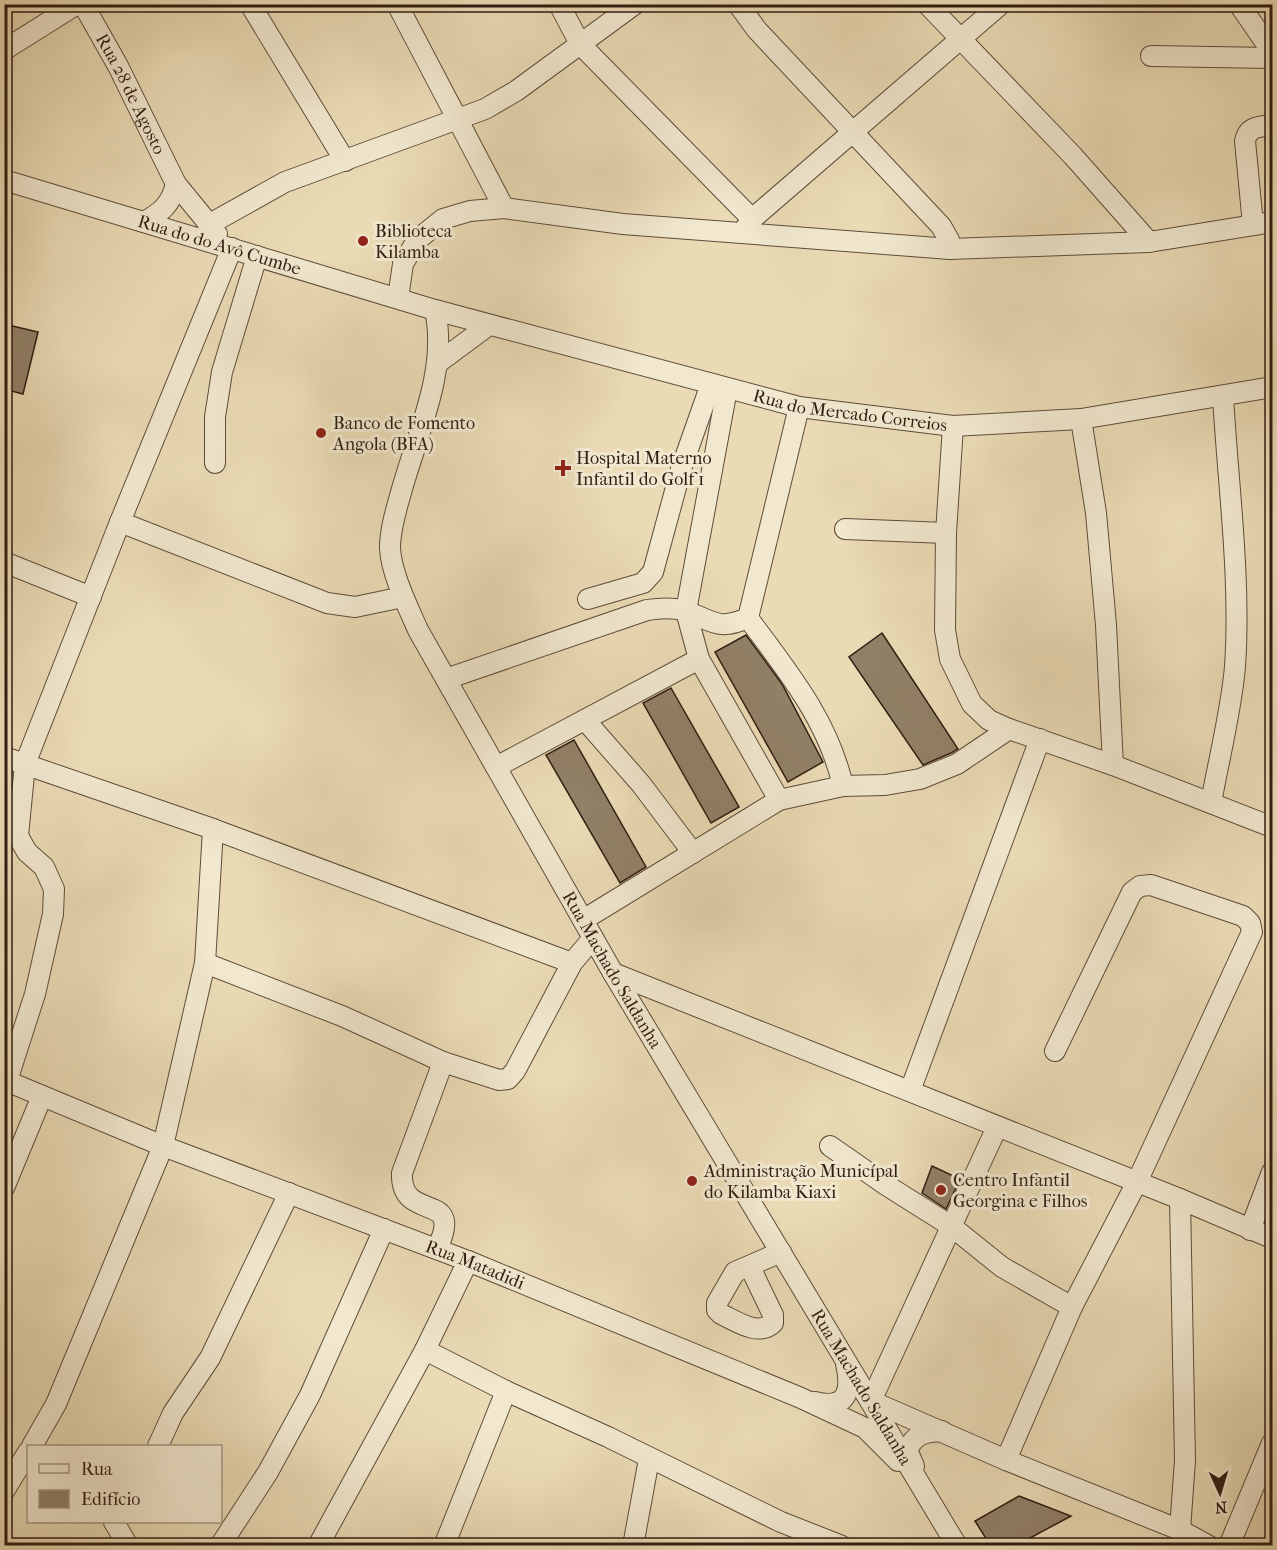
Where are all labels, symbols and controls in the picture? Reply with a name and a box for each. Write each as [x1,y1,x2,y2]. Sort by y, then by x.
street label: Rua 28 de Agosto [91,30,170,158]
street label: Rua do do Avô Cumbe [135,210,304,279]
place label: Biblioteca Kilamba [375,221,453,263]
marker: Biblioteca Kilamba [356,234,370,248]
street label: Rua do Mercado Correios [751,385,949,436]
place label: Banco de Fomento Angola (BFA) [332,413,475,455]
marker: Banco de Fomento Angola (BFA) [314,426,328,440]
place label: Hospital Materno Infantil do Golf 1 [576,448,712,490]
marker: Hospital Materno Infantil do Golf 1 [554,459,572,477]
street label: Rua Machado Saldanha [558,887,667,1053]
place label: Administração Municípal do Kilamba Kiaxi [703,1161,898,1203]
place label: Centro Infantil Georgina e Filhos [953,1170,1088,1212]
marker: Administração Municípal do Kilamba Kiaxi [685,1174,699,1188]
marker: Centro Infantil Georgina e Filhos [934,1183,948,1197]
street label: Rua Matadidi [423,1235,528,1294]
street label: Rua Machado Saldanha [807,1305,917,1469]
legend [27,1445,222,1523]
text: Rua [81,1459,113,1480]
north arrow [1190,1463,1250,1523]
text: Edifício [81,1489,140,1510]
text: N [1213,1498,1228,1517]

